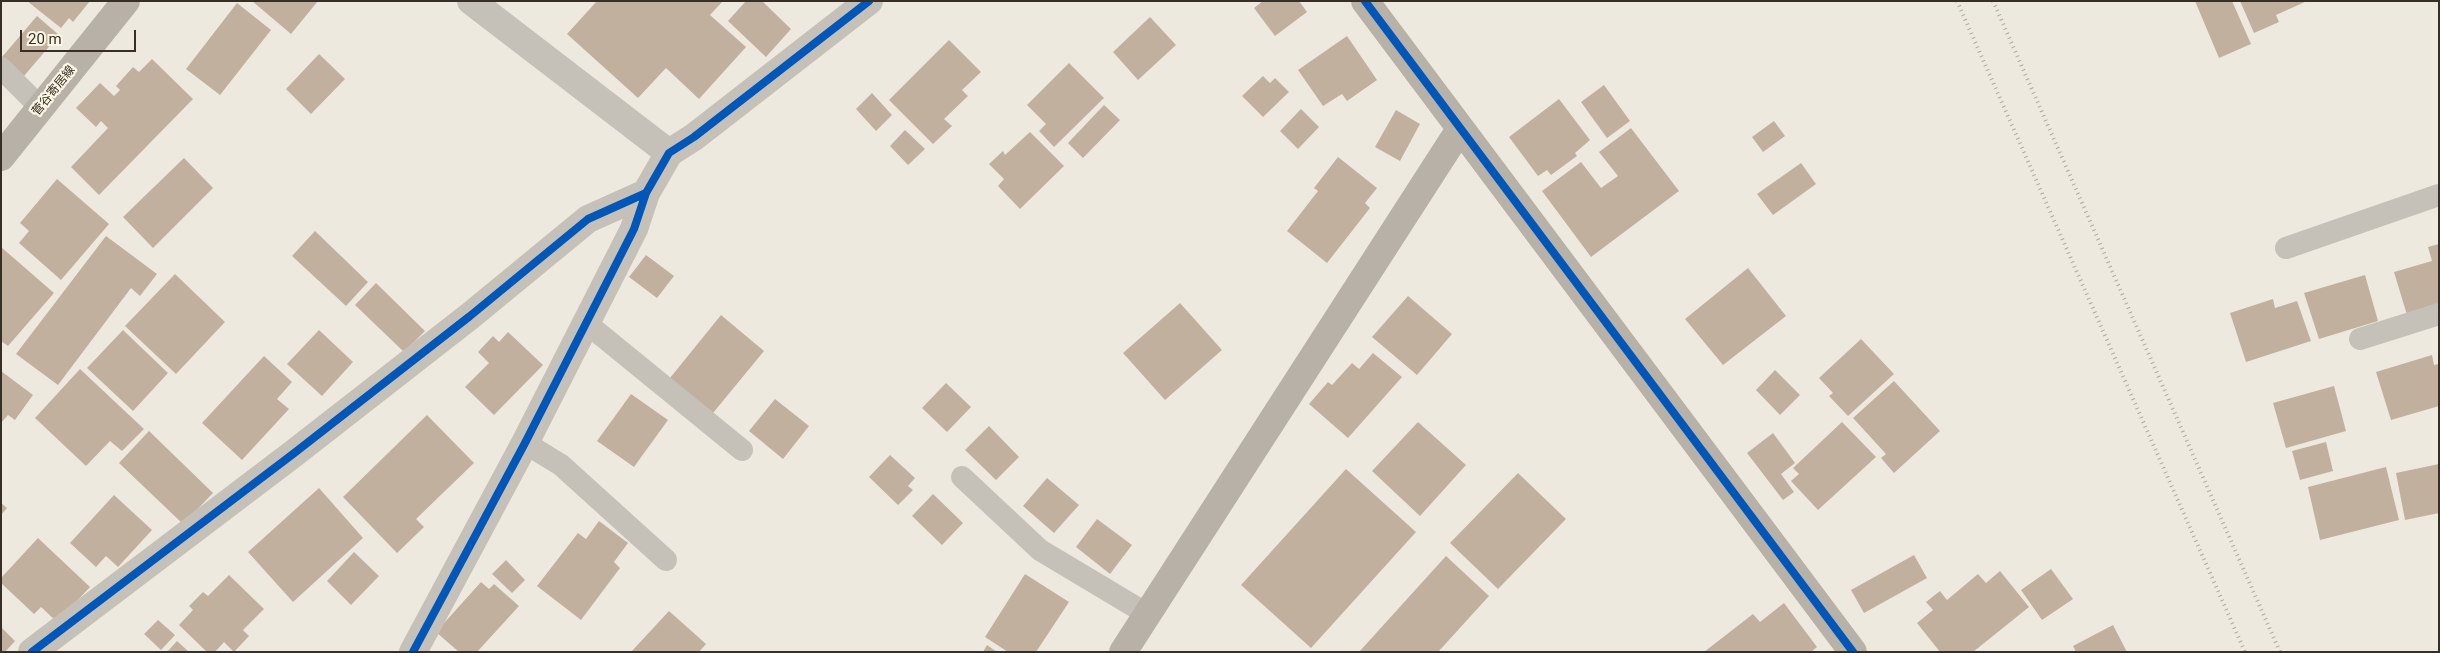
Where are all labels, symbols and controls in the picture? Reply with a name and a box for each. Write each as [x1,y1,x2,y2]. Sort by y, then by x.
scale bar [22,20,139,52]
text: 20 m [28,30,62,48]
street label: 菅谷寄居線 [30,63,78,119]

